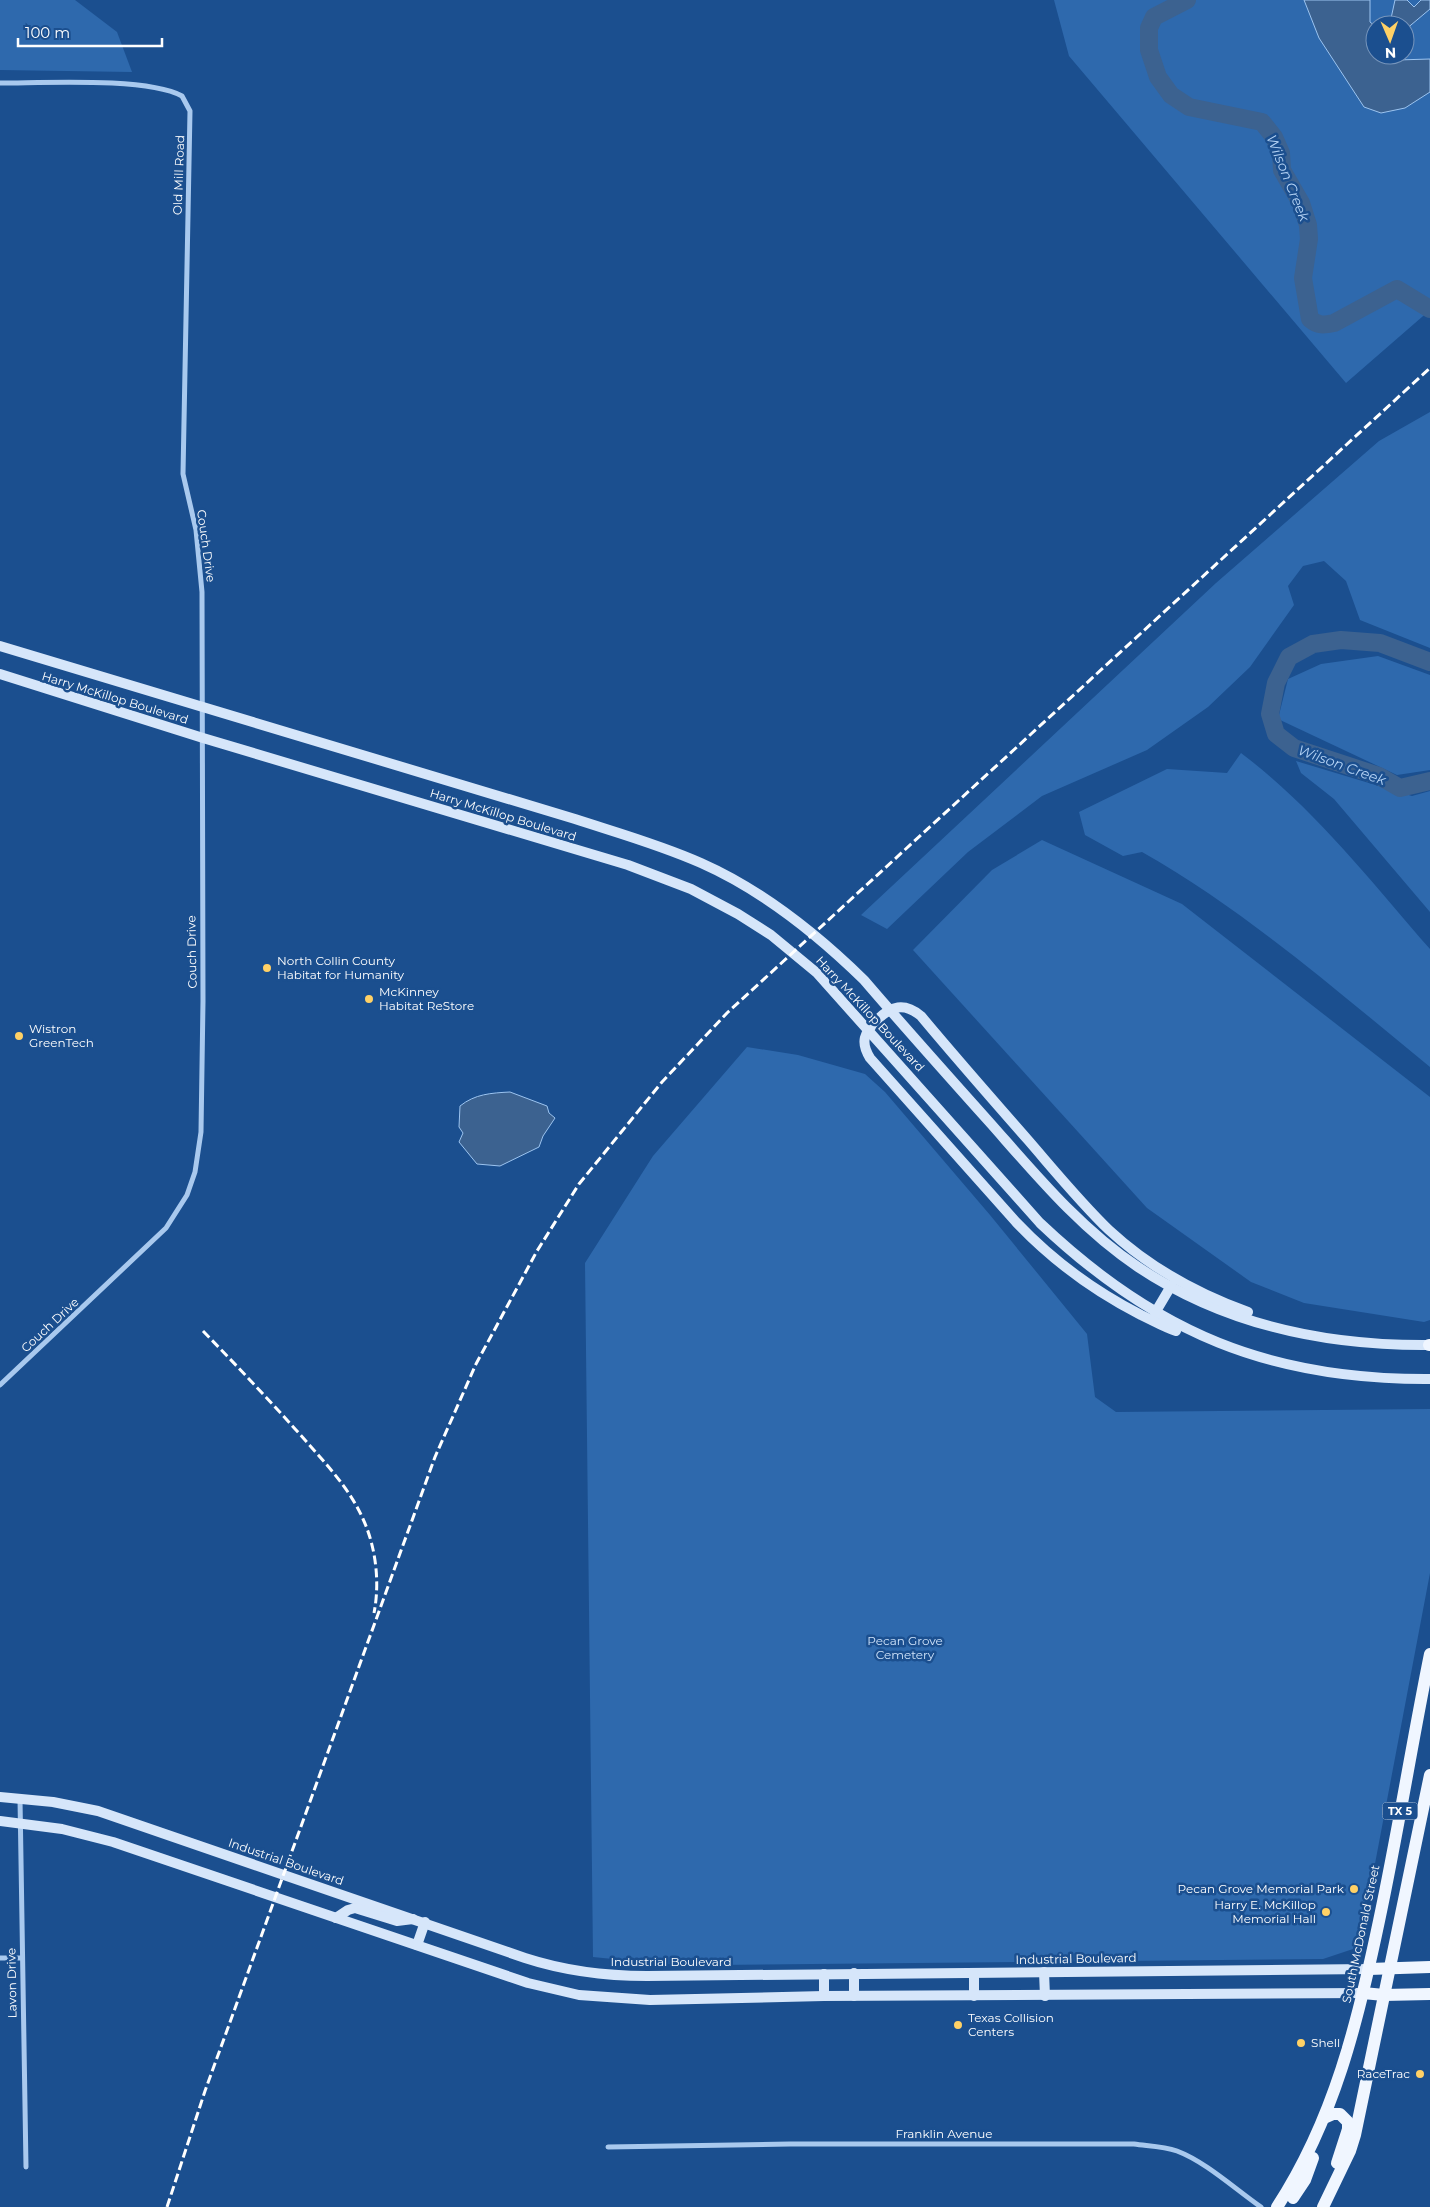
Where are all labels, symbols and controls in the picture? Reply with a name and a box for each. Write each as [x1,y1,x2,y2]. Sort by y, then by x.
scale bar [18,15,161,47]
north arrow [1365,15,1415,65]
text: 100 m [25,23,70,42]
text: N [1384,44,1396,62]
water label: Wilson Creek [1262,132,1314,225]
street label: Old Mill Road [170,135,187,215]
street label: Couch Drive [194,509,219,583]
street label: Harry McKillop Boulevard [40,668,190,727]
water label: Wilson Creek [1296,741,1389,789]
street label: Harry McKillop Boulevard [428,785,578,844]
street label: Couch Drive [183,915,200,989]
place label: North Collin County Habitat for Humanity [277,953,405,982]
street label: Harry McKillop Boulevard [813,953,928,1074]
marker: North Collin County Habitat for Humanity [261,962,273,974]
place label: McKinney Habitat ReStore [379,984,474,1013]
marker: McKinney Habitat ReStore [363,993,375,1005]
place label: Wistron GreenTech [29,1021,94,1050]
marker: Wistron GreenTech [13,1030,25,1042]
street label: Couch Drive [18,1294,82,1355]
park label: Pecan Grove Cemetery [867,1633,943,1662]
road number: TX 5 [1382,1802,1418,1820]
street label: Industrial Boulevard [226,1835,346,1888]
street label: South McDonald Street [1339,1863,1383,2004]
place label: Pecan Grove Memorial Park [1177,1881,1345,1896]
marker: Pecan Grove Memorial Park [1348,1883,1360,1895]
place label: Harry E. McKillop Memorial Hall [1214,1897,1316,1926]
marker: Harry E. McKillop Memorial Hall [1320,1906,1332,1918]
street label: Lavon Drive [3,1948,20,2018]
street label: Industrial Boulevard [1015,1950,1137,1967]
street label: Industrial Boulevard [610,1954,732,1969]
place label: Texas Collision Centers [968,2010,1054,2039]
marker: Texas Collision Centers [952,2019,964,2031]
place label: Shell [1311,2035,1340,2050]
marker: Shell [1295,2037,1307,2049]
place label: RaceTrac [1357,2066,1410,2081]
marker: RaceTrac [1414,2068,1426,2080]
street label: Franklin Avenue [895,2126,993,2141]

